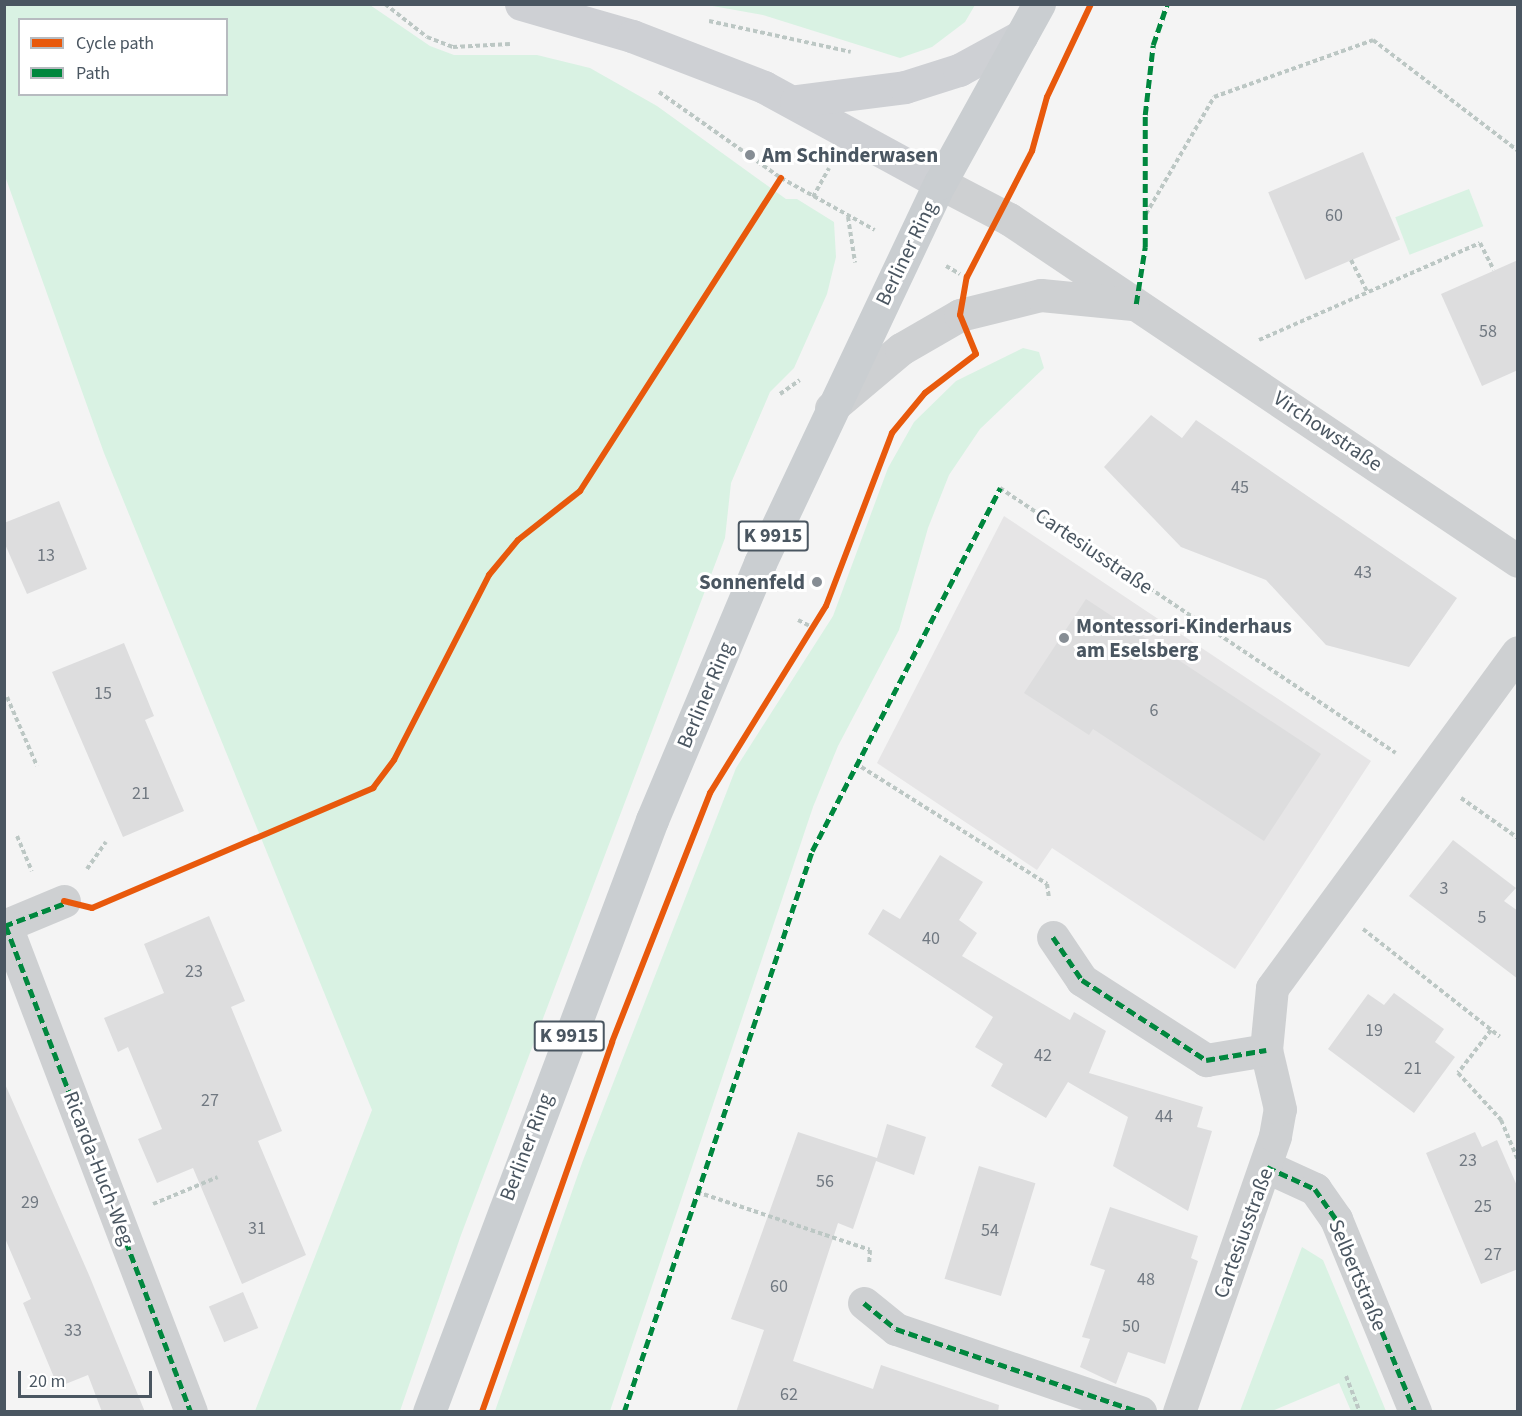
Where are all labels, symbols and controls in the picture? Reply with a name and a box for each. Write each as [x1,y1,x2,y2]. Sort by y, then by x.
legend [18,18,228,96]
text: Cycle path [76,31,154,56]
text: Path [76,61,110,86]
place label: Am Schinderwasen [762,142,938,168]
marker: Am Schinderwasen [743,148,757,162]
street label: Berliner Ring [870,197,942,309]
house number: 60 [1325,205,1343,227]
house number: 58 [1479,321,1497,343]
street label: Virchowstraße [1269,385,1387,477]
house number: 45 [1231,477,1249,499]
street label: Cartesiusstraße [1030,502,1158,600]
road number: K 9915 [737,519,809,553]
house number: 13 [37,545,55,567]
house number: 43 [1354,562,1372,584]
place label: Sonnenfeld [699,569,805,595]
marker: Sonnenfeld [810,575,824,589]
place label: Montessori-Kinderhaus am Eselsberg [1076,613,1292,663]
marker: Montessori-Kinderhaus am Eselsberg [1057,631,1071,645]
street label: Berliner Ring [671,638,739,752]
house number: 15 [94,683,112,705]
house number: 6 [1150,700,1158,722]
house number: 21 [132,783,150,805]
house number: 3 [1440,878,1448,900]
house number: 5 [1478,907,1486,929]
house number: 40 [922,928,940,950]
house number: 23 [185,961,203,983]
road number: K 9915 [533,1019,605,1053]
house number: 19 [1365,1020,1383,1042]
house number: 42 [1034,1045,1052,1067]
house number: 21 [1404,1058,1422,1080]
street label: Ricarda-Huch-Weg [58,1088,140,1248]
house number: 27 [201,1090,219,1112]
street label: Berliner Ring [494,1090,558,1204]
house number: 44 [1155,1106,1173,1128]
house number: 23 [1459,1150,1477,1172]
street label: Cartesiusstraße [1208,1164,1278,1302]
house number: 56 [816,1171,834,1193]
house number: 29 [21,1192,39,1214]
house number: 25 [1474,1196,1492,1218]
street label: Selbertstraße [1323,1216,1393,1334]
house number: 31 [248,1218,266,1240]
house number: 54 [981,1220,999,1242]
house number: 27 [1484,1244,1502,1266]
house number: 48 [1137,1269,1155,1291]
house number: 60 [770,1276,788,1298]
house number: 50 [1122,1316,1140,1338]
house number: 33 [64,1320,82,1342]
scale bar [21,1359,154,1397]
text: 20 m [29,1369,65,1394]
house number: 62 [780,1384,798,1406]

